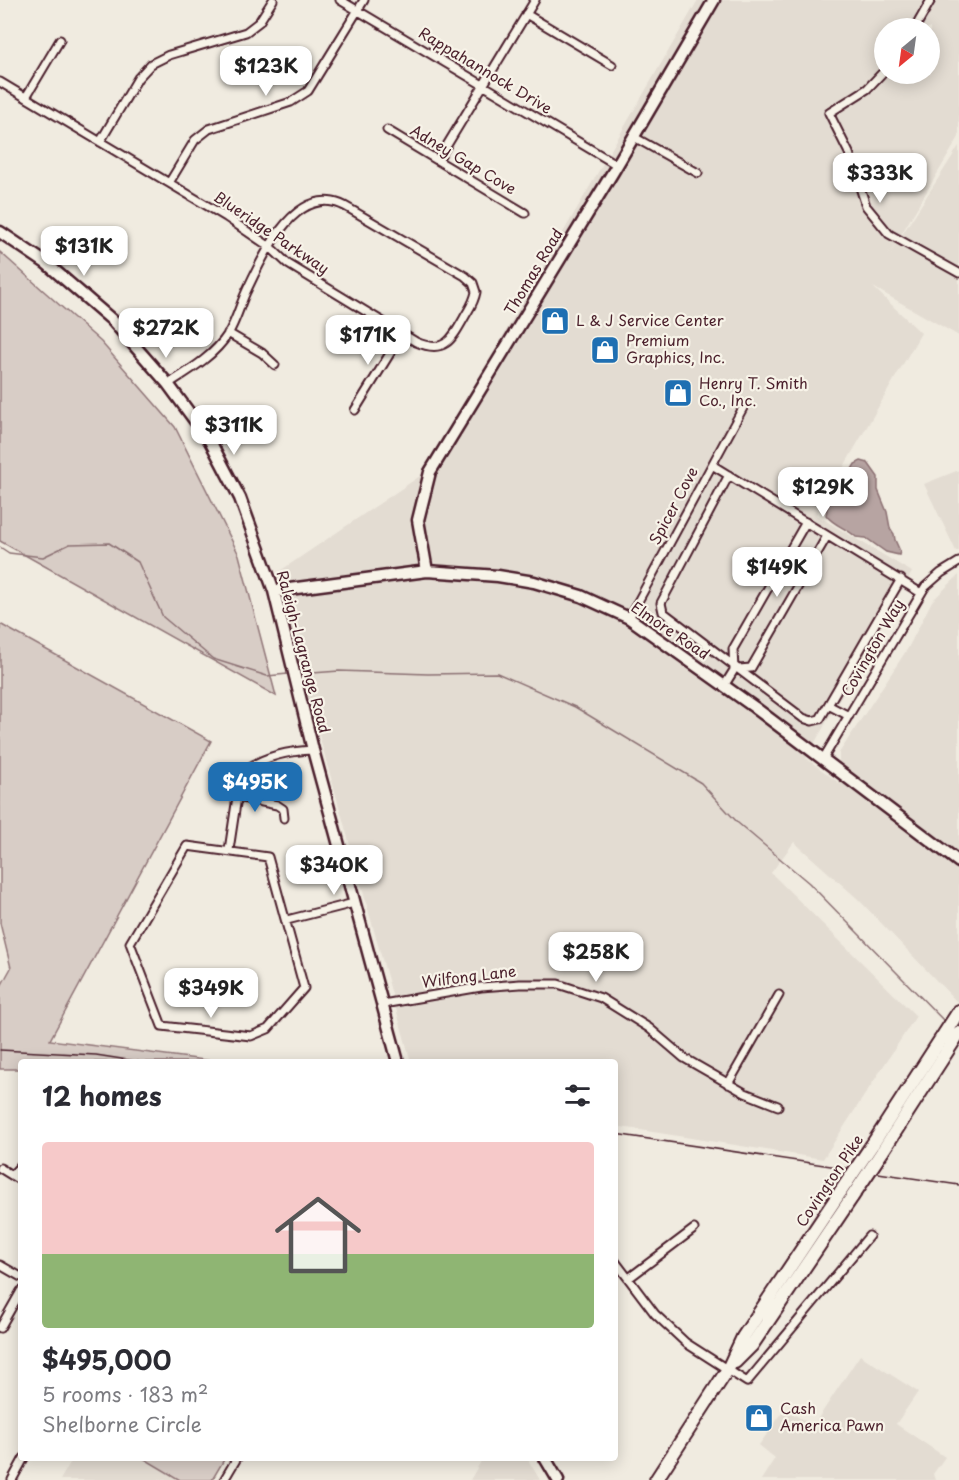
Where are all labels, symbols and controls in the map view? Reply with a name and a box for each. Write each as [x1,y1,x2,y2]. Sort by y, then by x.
north arrow [874,18,940,84]
map controls [874,18,940,84]
street label: Rappahannock Drive [415,21,557,119]
pin: $123K [224,46,308,97]
text: $123K [234,50,298,80]
street label: Adney Gap Cove [406,118,521,199]
pin: $333K [838,153,922,204]
text: $333K [847,157,913,187]
street label: Blueridge Parkway [209,184,334,279]
street label: Thomas Road [498,223,568,319]
pin: $131K [42,226,126,277]
text: $131K [55,230,113,260]
shop icon: L & J Service Center [539,305,571,337]
pin: $272K [124,308,208,359]
place label: L & J Service Center [576,308,724,331]
text: $272K [133,312,199,342]
pin: $171K [326,315,410,366]
text: $171K [340,319,396,349]
place label: Premium Graphics, Inc. [626,328,725,368]
shop icon: Premium Graphics, Inc. [589,334,621,366]
place label: Henry T. Smith Co., Inc. [699,371,808,411]
shop icon: Henry T. Smith Co., Inc. [662,377,694,409]
pin: $311K [192,405,276,456]
text: $311K [205,409,263,439]
street label: Spicer Cove [642,462,703,548]
pin: $129K [781,467,865,518]
text: $129K [792,471,854,501]
pin: $149K [735,547,819,598]
text: $149K [746,551,808,581]
street label: Raleigh-Lagrange Road [272,568,337,736]
street label: Covington Way [834,594,909,700]
street label: Elmore Road [627,595,715,665]
pin: $495K [213,762,297,813]
text: $495K [222,766,288,796]
pin: $340K [292,845,376,896]
text: $340K [300,849,368,879]
pin: $258K [554,932,638,983]
text: $258K [562,936,630,966]
street label: Wilfong Lane [420,958,517,993]
pin: $349K [169,968,253,1019]
text: $349K [178,972,244,1002]
text: 12 homes [42,1076,162,1115]
icon: filters [561,1079,594,1112]
street label: Covington Pike [789,1129,868,1231]
icon: home [264,1181,372,1289]
text: $495,000 [42,1340,171,1379]
text: 5 rooms · 183 m² [42,1379,208,1409]
place label: Cash America Pawn [780,1396,884,1436]
shop icon: Cash America Pawn [743,1402,775,1434]
text: Shelborne Circle [42,1409,202,1439]

